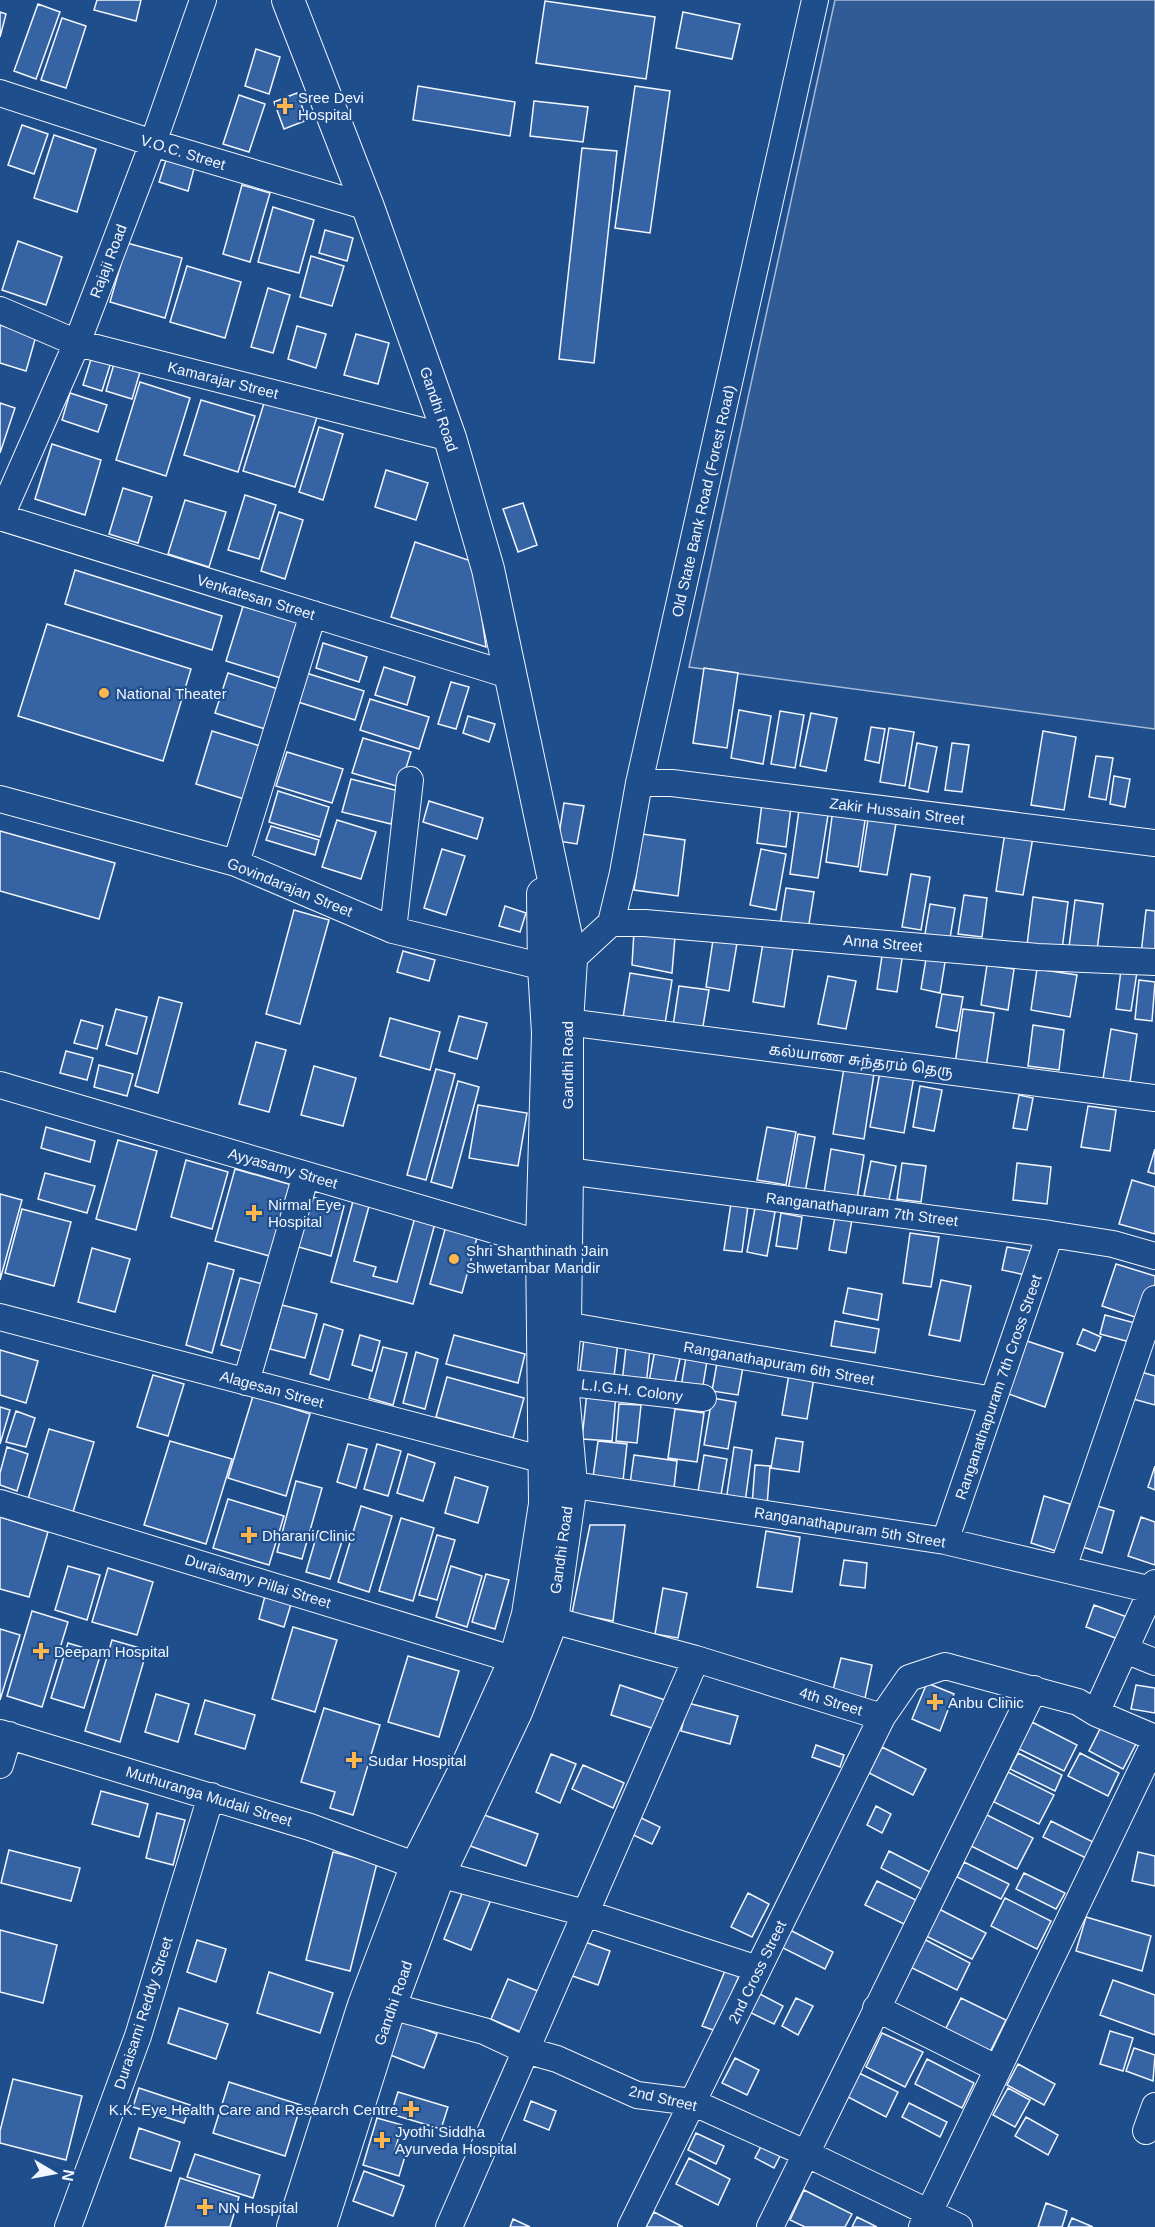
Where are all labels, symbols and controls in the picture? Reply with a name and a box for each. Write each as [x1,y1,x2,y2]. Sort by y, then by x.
place label: Sree Devi Hospital [298,89,364,123]
marker: Sree Devi Hospital [276,97,294,115]
street label: V.O.C. Street [139,131,228,173]
street label: Rajaji Road [86,222,130,300]
street label: Kamarajar Street [166,358,281,402]
street label: Gandhi Road [417,364,461,454]
street label: Old State Bank Road (Forest Road) [668,383,738,619]
street label: Venkatesan Street [195,571,318,623]
place label: National Theater [116,685,227,702]
marker: National Theater [97,686,111,700]
street label: Zakir Hussain Street [829,794,966,828]
street label: Govindarajan Street [225,854,356,920]
street label: Anna Street [843,931,924,955]
street label: Gandhi Road [559,1021,576,1109]
street label: கல்யாண சுந்தரம் தெரு [768,1040,954,1083]
street label: Ayyasamy Street [226,1144,340,1192]
street label: Ranganathapuram 7th Street [765,1189,960,1229]
place label: Nirmal Eye Hospital [268,1196,341,1230]
marker: Nirmal Eye Hospital [245,1204,263,1222]
place label: Shri Shanthinath Jain Shwetambar Mandir [466,1242,609,1276]
marker: Shri Shanthinath Jain Shwetambar Mandir [447,1252,461,1266]
street label: Ranganathapuram 7th Cross Street [951,1272,1045,1502]
street label: Ranganathapuram 6th Street [682,1338,877,1388]
street label: Alagesan Street [218,1367,327,1411]
street label: L.I.G.H. Colony [580,1375,684,1405]
street label: Ranganathapuram 5th Street [753,1503,948,1551]
street label: Gandhi Road [546,1505,576,1595]
marker: Dharani Clinic [240,1526,258,1544]
place label: Dharani Clinic [262,1527,356,1544]
street label: Duraisamy Pillai Street [183,1551,334,1612]
marker: Deepam Hospital [32,1642,50,1660]
place label: Deepam Hospital [54,1643,169,1660]
street label: 4th Street [797,1683,865,1719]
marker: Anbu Clinic [926,1693,944,1711]
place label: Anbu Clinic [948,1694,1024,1711]
marker: Sudar Hospital [345,1751,363,1769]
place label: Sudar Hospital [368,1752,466,1769]
street label: Muthuranga Mudali Street [124,1763,295,1830]
street label: 2nd Cross Street [725,1917,790,2026]
street label: Duraisami Reddy Street [110,1934,176,2091]
street label: Gandhi Road [371,1958,415,2048]
street label: 2nd Street [627,2082,699,2114]
marker: K.K. Eye Health Care and Research Centre [402,2100,420,2118]
place label: K.K. Eye Health Care and Research Centre [109,2101,398,2118]
place label: Jyothi Siddha Ayurveda Hospital [395,2123,516,2157]
marker: Jyothi Siddha Ayurveda Hospital [373,2131,391,2149]
north arrow [24,2143,84,2203]
text: N [59,2168,78,2183]
marker: NN Hospital [196,2198,214,2216]
place label: NN Hospital [218,2199,298,2216]

